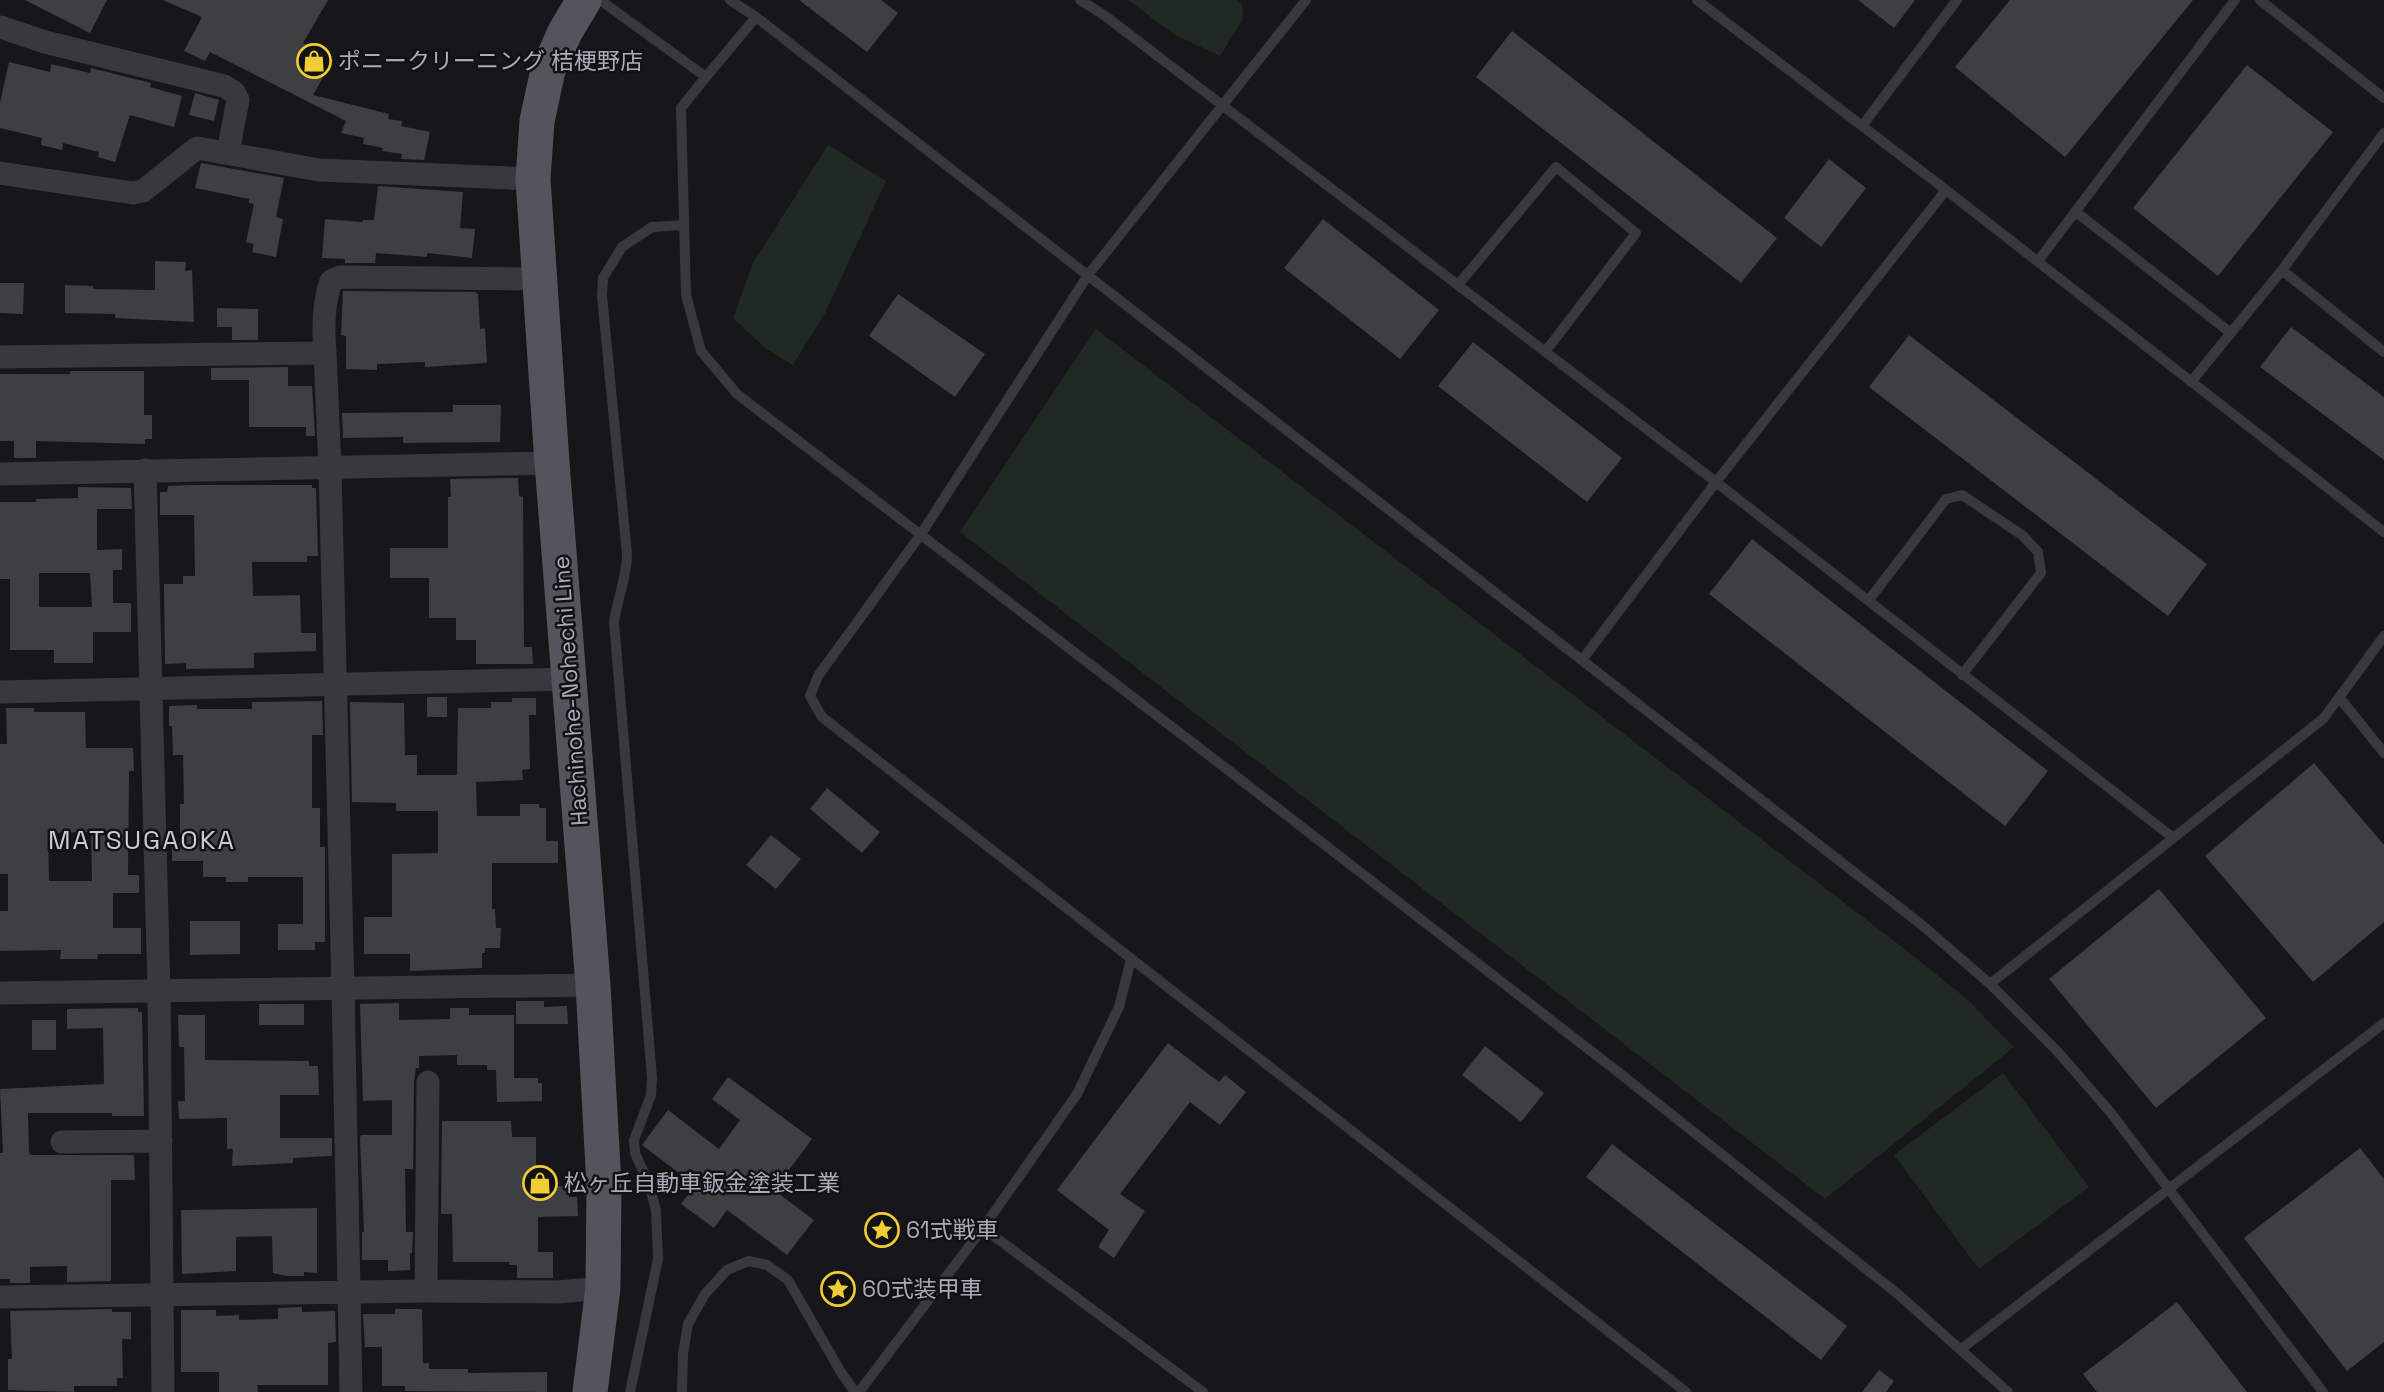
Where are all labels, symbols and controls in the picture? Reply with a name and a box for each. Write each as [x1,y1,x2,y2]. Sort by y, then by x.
shop icon: ポニークリーニング 桔梗野店 [295,42,333,80]
place label: ポニークリーニング 桔梗野店 [338,46,643,76]
street label: Hachinohe-Nohechi Line [546,555,594,827]
district label: MATSUGAOKA [48,823,236,857]
shop icon: 松ヶ丘自動車鈑金塗装工業 [521,1164,559,1202]
place label: 松ヶ丘自動車鈑金塗装工業 [564,1168,840,1198]
place icon: 61式戦車 [863,1211,901,1249]
place label: 61式戦車 [906,1215,999,1245]
place icon: 60式装甲車 [819,1270,857,1308]
place label: 60式装甲車 [862,1274,983,1304]

